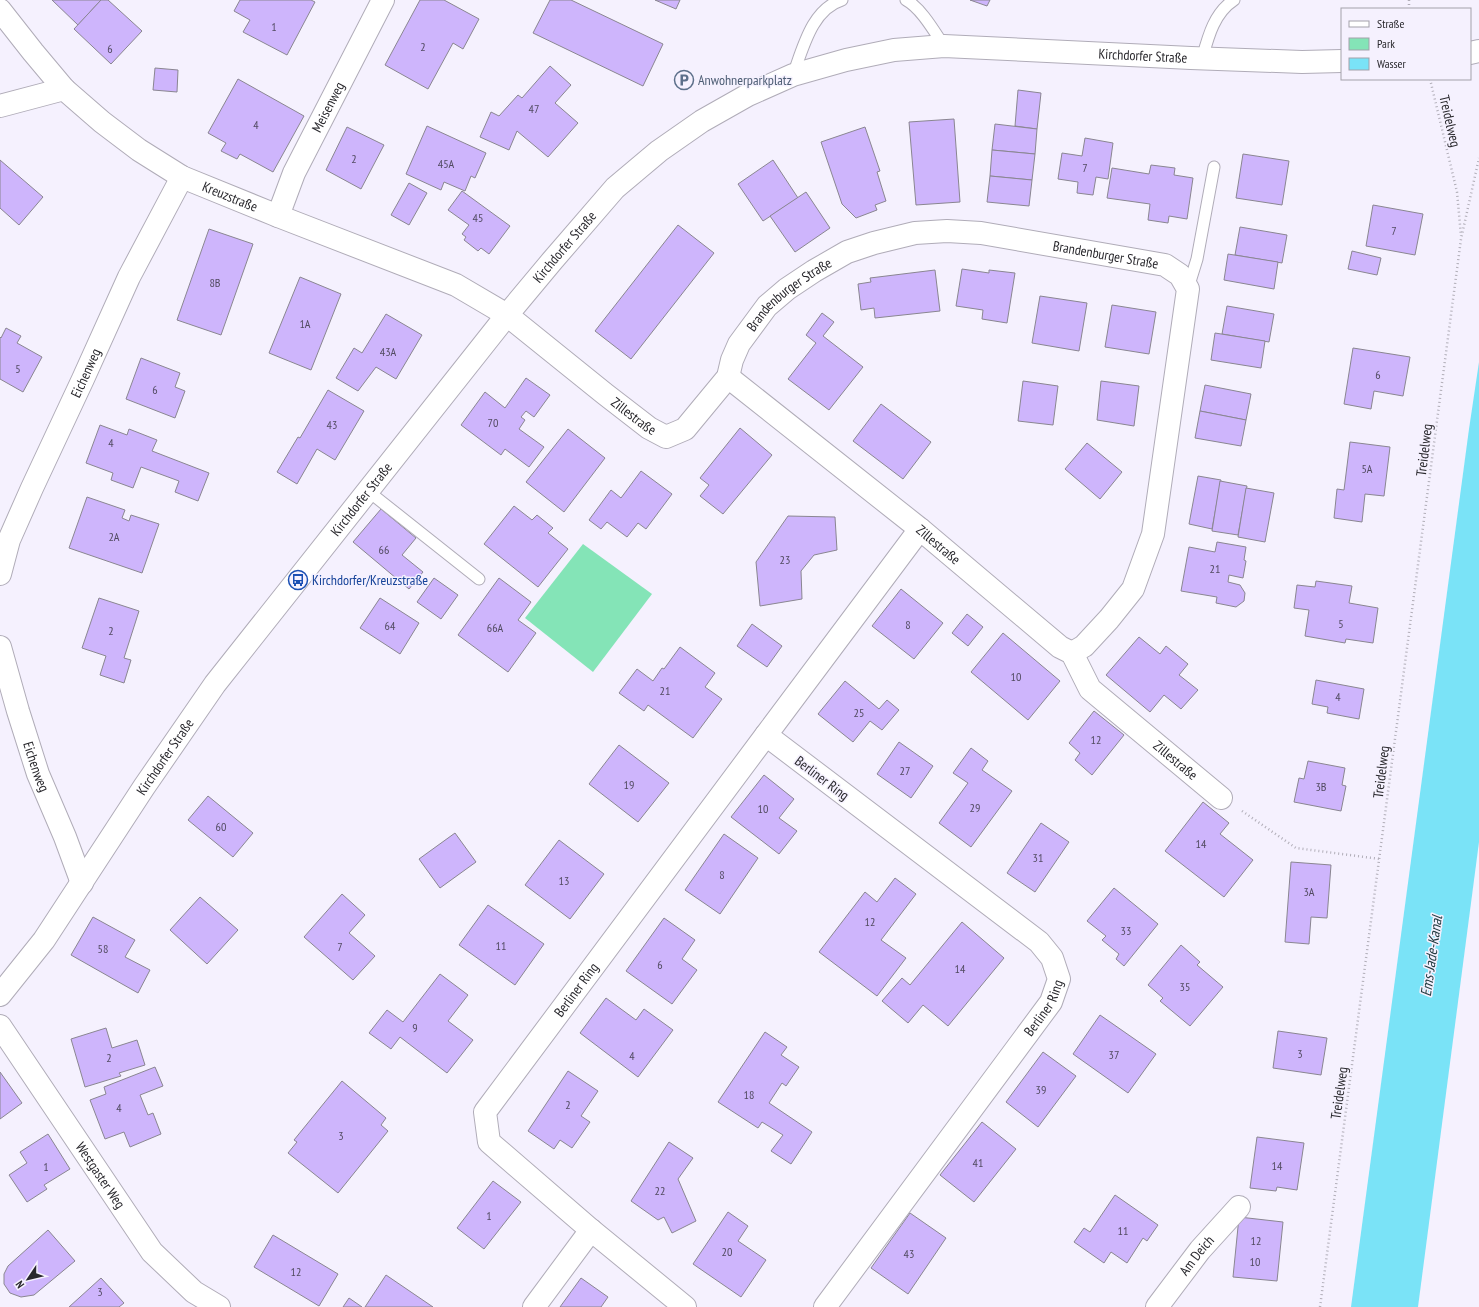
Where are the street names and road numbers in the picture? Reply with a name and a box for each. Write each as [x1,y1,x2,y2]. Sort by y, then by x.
street label: Kirchdorfer Straße [1098,45,1188,67]
street label: Meisenweg [307,79,348,135]
street label: Treidelweg [1435,93,1465,149]
street label: Kreuzstraße [200,177,260,216]
street label: Kirchdorfer Straße [529,207,600,286]
street label: Brandenburger Straße [1052,237,1160,273]
street label: Brandenburger Straße [742,254,835,335]
street label: Eichenweg [67,346,105,400]
street label: Zillestraße [608,393,659,439]
street label: Treidelweg [1412,423,1436,477]
street label: Kirchdorfer Straße [327,459,396,540]
street label: Zillestraße [913,521,964,568]
street label: Kirchdorfer Straße [132,715,198,798]
street label: Zillestraße [1150,737,1202,784]
street label: Eichenweg [19,739,54,794]
street label: Treidelweg [1369,745,1393,799]
street label: Berliner Ring [791,752,853,804]
street label: Berliner Ring [550,959,602,1020]
street label: Berliner Ring [1020,977,1067,1040]
street label: Treidelweg [1326,1066,1352,1120]
street label: Westgaster Weg [72,1139,129,1212]
street label: Am Deich [1175,1232,1218,1279]

